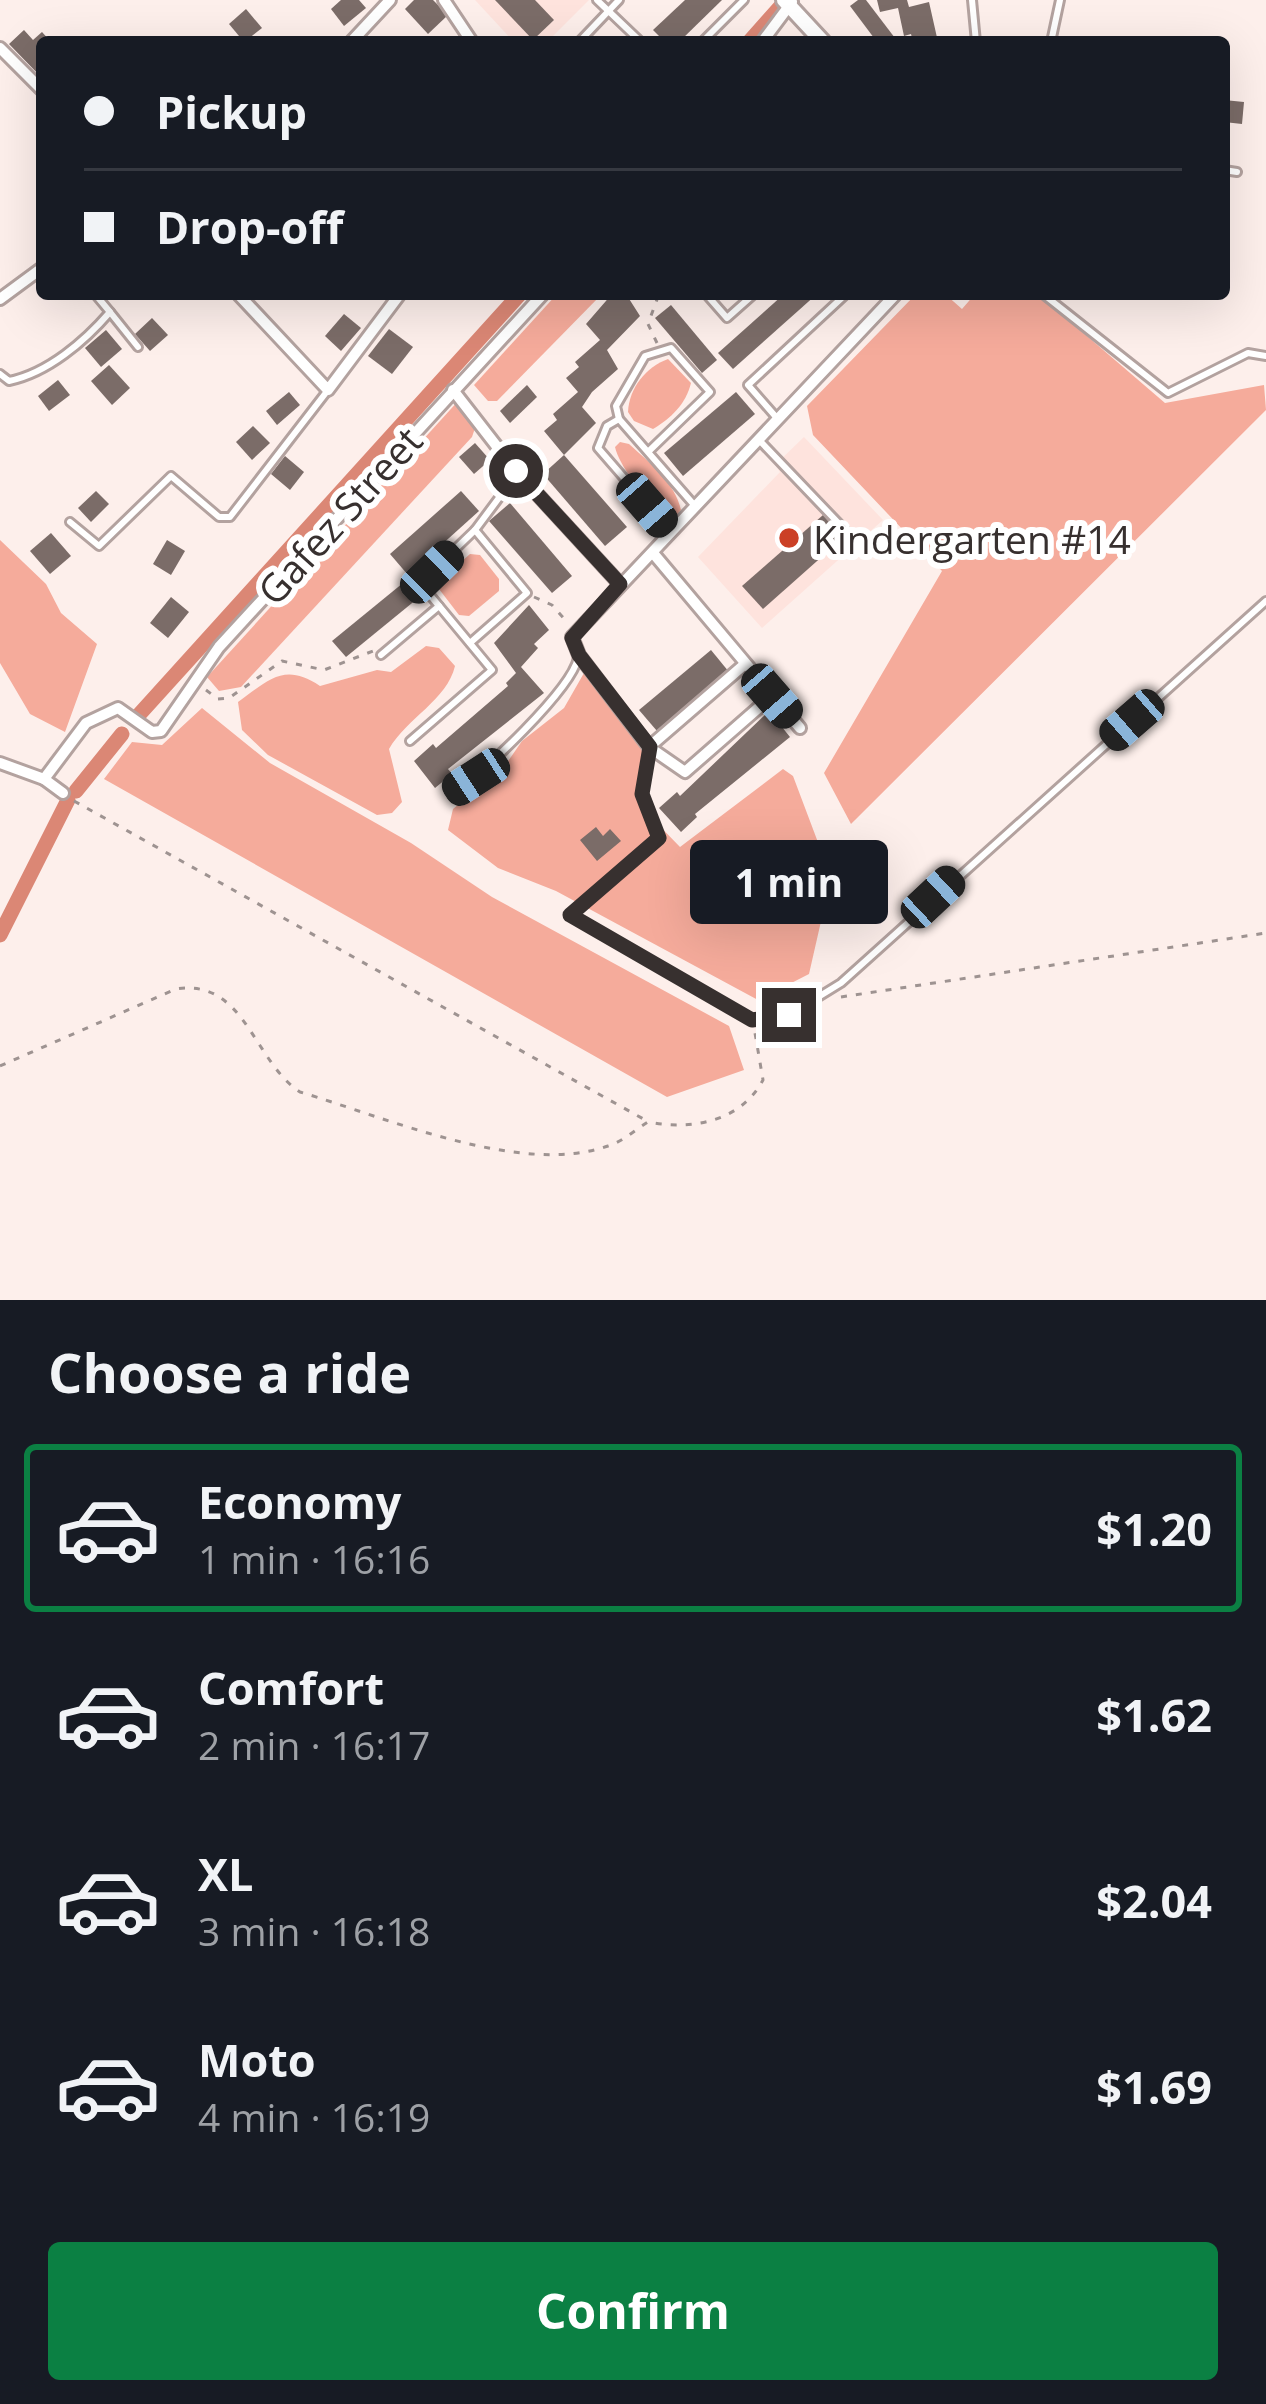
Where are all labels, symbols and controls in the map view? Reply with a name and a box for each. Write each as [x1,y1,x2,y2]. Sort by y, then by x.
text: Pickup [156,81,307,142]
text: Drop-off [156,196,343,257]
street label: Gafez Street [245,415,433,615]
route start [489,444,543,498]
car [610,466,684,544]
place label: Kindergarten #14 [813,512,1131,565]
marker: Kindergarten #14 [776,525,802,551]
car [394,534,470,610]
car [735,657,809,735]
car [1093,683,1171,757]
car [436,742,516,812]
callout: 1 min [690,841,888,925]
text: 1 min [735,855,843,908]
car [894,859,972,935]
route end [762,988,816,1042]
text: Choose a ride [48,1335,411,1409]
text: Economy [198,1471,401,1532]
icon: car [54,1474,162,1582]
text: $1.20 [1096,1498,1212,1559]
text: 1 min · 16:16 [198,1532,430,1585]
text: Comfort [198,1657,384,1718]
icon: car [54,1660,162,1768]
text: $1.62 [1096,1684,1212,1745]
text: 2 min · 16:17 [198,1718,430,1771]
text: XL [198,1843,253,1904]
icon: car [54,1846,162,1954]
text: $2.04 [1096,1870,1212,1931]
text: 3 min · 16:18 [198,1904,430,1957]
text: Moto [198,2029,316,2090]
icon: car [54,2032,162,2140]
text: $1.69 [1096,2056,1212,2117]
text: 4 min · 16:19 [198,2090,430,2143]
button: Confirm [48,2242,1218,2380]

